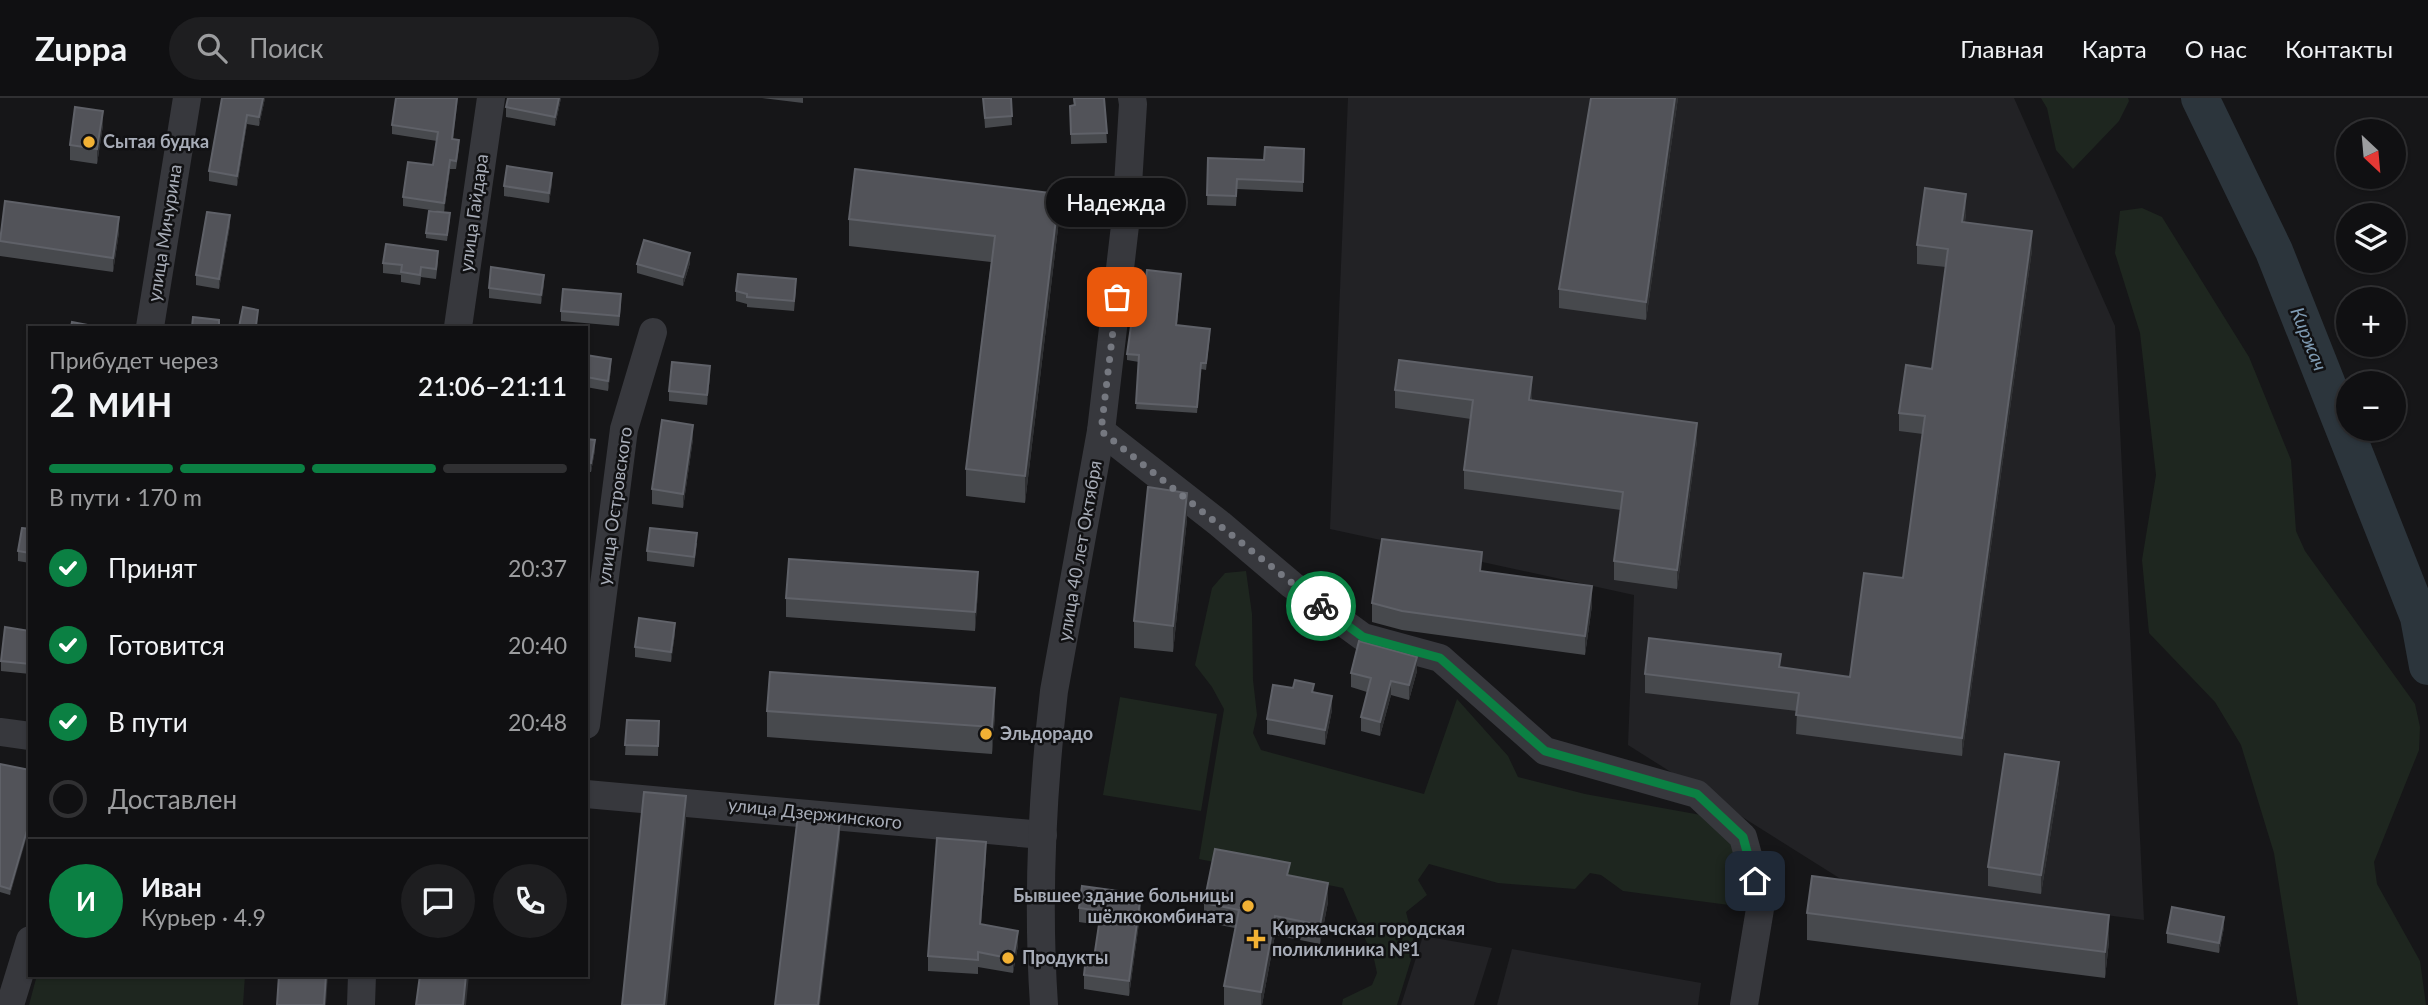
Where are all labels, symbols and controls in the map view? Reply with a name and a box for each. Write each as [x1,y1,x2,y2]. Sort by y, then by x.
search box [169,17,659,80]
text: Zuppa [35,28,127,68]
icon: search [193,29,231,67]
text: Поиск [249,32,323,64]
text: Главная [1960,34,2044,63]
text: Карта [2082,34,2147,63]
text: О нас [2185,34,2247,63]
text: Контакты [2285,34,2393,63]
north arrow [2336,119,2406,189]
map controls [2336,119,2406,441]
place label: Сытая будка [103,130,209,152]
marker: Сытая будка [81,134,97,150]
street label: улица Гайдара [454,152,492,273]
street label: улица Мичурина [142,163,186,303]
callout: Надежда [1047,178,1187,227]
text: Надежда [1066,188,1166,216]
button: layers [2336,203,2406,273]
pin [1087,267,1147,327]
icon: bag [1098,278,1136,316]
button: + [2336,287,2406,357]
water label: Киржач [2286,304,2333,374]
text: Прибудет через [49,346,219,374]
text: 21:06–21:11 [418,370,567,402]
button: − [2336,371,2406,441]
text: 2 мин [49,372,173,427]
street label: улица Островского [592,425,636,587]
street label: улица 40 лет Октября [1052,459,1106,643]
text: В пути · 170 m [49,483,202,511]
icon: check [49,549,87,587]
text: Принят [108,552,197,584]
text: 20:37 [508,554,567,582]
courier [1286,571,1356,641]
icon: bike [1302,587,1340,625]
icon: check [49,626,87,664]
text: Готовится [108,629,225,661]
text: 20:40 [508,631,567,659]
icon: check [49,703,87,741]
text: В пути [108,706,188,738]
text: 20:48 [508,708,567,736]
place label: Эльдорадо [1000,722,1093,744]
marker: Эльдорадо [978,726,994,742]
text: Доставлен [108,783,237,815]
street label: улица Дзержинского [727,793,903,833]
pin [1725,851,1785,911]
icon: home [1736,862,1774,900]
button: chat [401,864,475,938]
button: phone [493,864,567,938]
text: Иван [141,871,202,903]
place label: Бывшее здание больницы шёлкокомбината [1013,884,1234,927]
text: И [76,885,96,917]
marker: Бывшее здание больницы шёлкокомбината [1240,898,1256,914]
text: Курьер · 4.9 [141,903,266,931]
place label: Киржачская городская поликлиника №1 [1272,917,1465,960]
marker: Киржачская городская поликлиника №1 [1246,929,1266,949]
place label: Продукты [1022,946,1108,968]
marker: Продукты [1000,950,1016,966]

